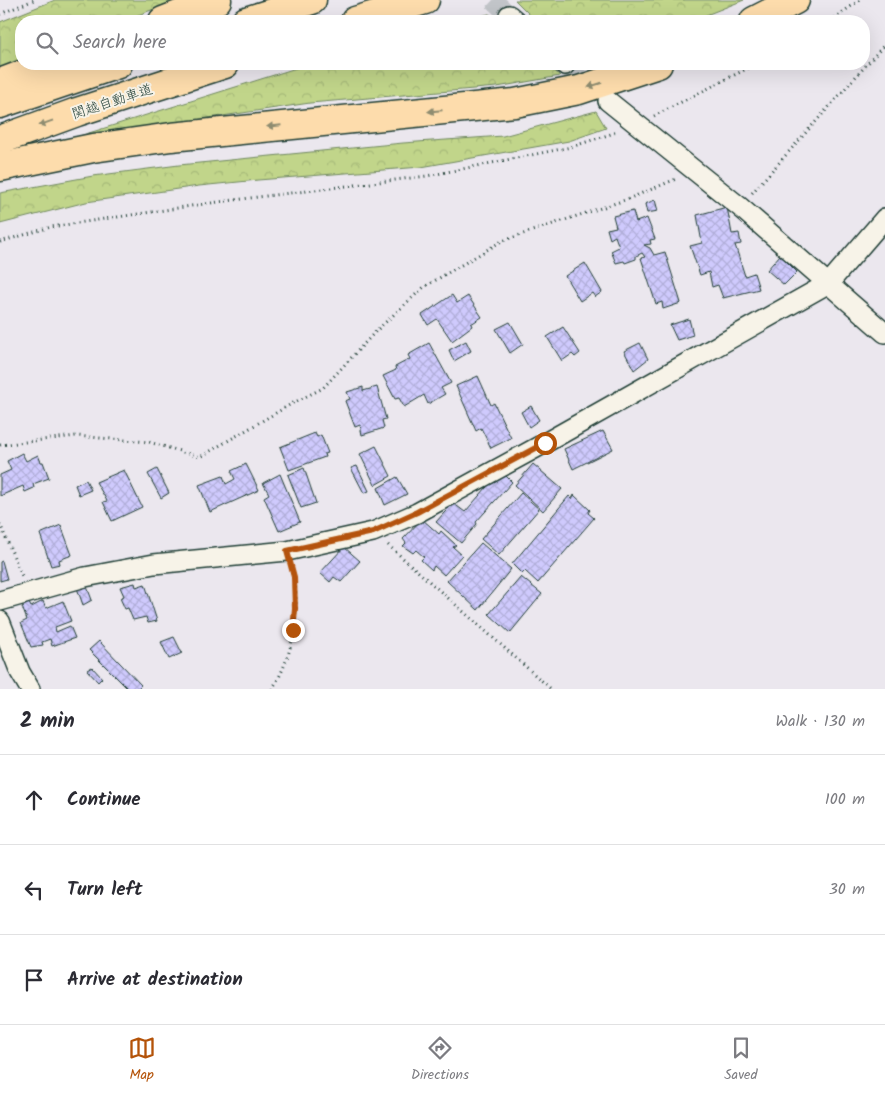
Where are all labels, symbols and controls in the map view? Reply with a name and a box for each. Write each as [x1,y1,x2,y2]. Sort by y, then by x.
search box [15,15,870,70]
text: Search here [73,28,167,58]
icon: search [33,29,61,57]
street label: 関越自動車道 [69,79,156,125]
one-way arrow [588,81,603,89]
one-way arrow [427,107,443,115]
one-way arrow [38,120,53,127]
one-way arrow [265,122,281,130]
route start [534,432,557,455]
route end [282,619,305,642]
text: 2 min [20,705,75,738]
text: Walk · 130 m [776,709,865,734]
text: Continue [67,785,140,815]
icon: ahead [20,786,48,814]
text: 100 m [825,787,865,812]
text: Turn left [67,875,142,905]
icon: left [20,876,48,904]
text: 30 m [829,877,865,902]
text: Arrive at destination [67,965,243,995]
icon: arrive [20,966,48,994]
tab: Map [128,1034,156,1086]
tab: Directions [411,1034,469,1086]
tab: Saved [724,1034,757,1086]

